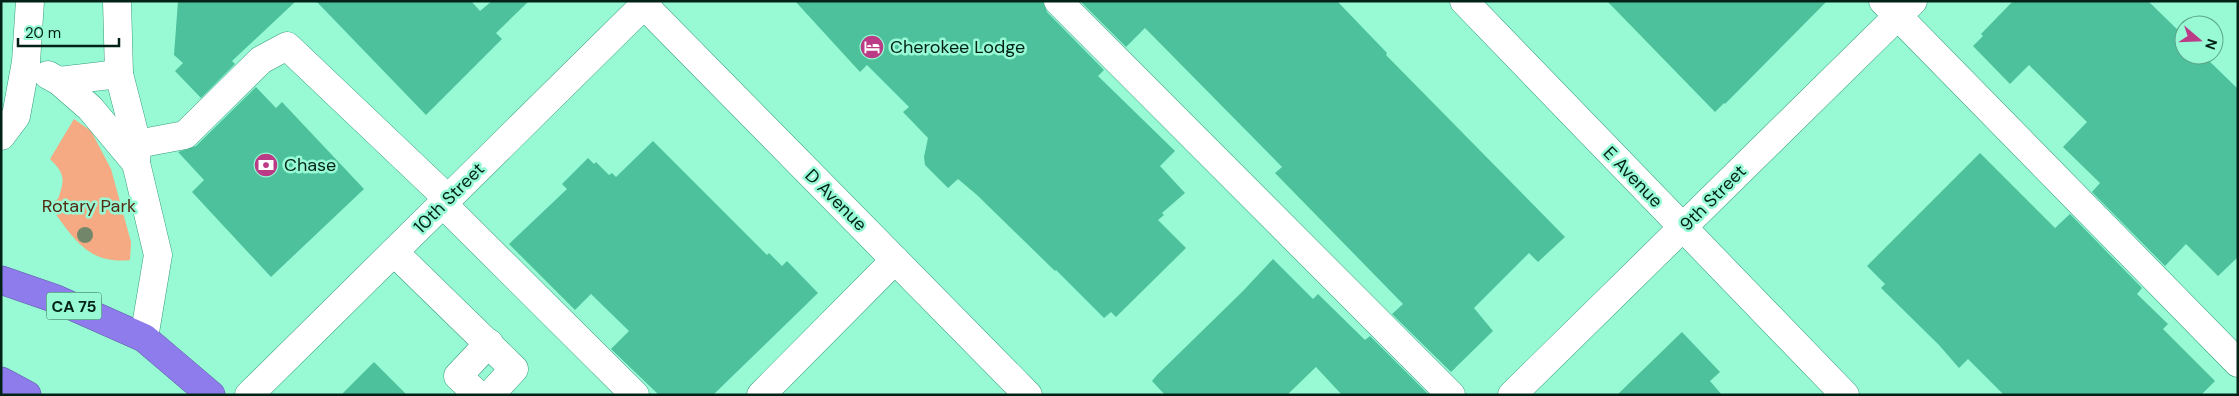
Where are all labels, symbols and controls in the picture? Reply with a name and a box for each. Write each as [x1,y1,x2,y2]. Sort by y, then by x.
scale bar [18,15,119,47]
north arrow [2174,15,2224,65]
text: 20 m [25,23,61,43]
hotel icon: Cherokee Lodge [859,34,885,60]
place label: Cherokee Lodge [890,35,1025,59]
text: N [2201,36,2221,52]
street label: E Avenue [1598,141,1668,213]
bank icon: Chase [253,152,279,178]
place label: Chase [284,153,336,177]
street label: 10th Street [408,157,490,239]
street label: 9th Street [1675,160,1751,236]
street label: D Avenue [800,164,872,236]
park label: Rotary Park [42,194,136,218]
road number: CA 75 [46,292,102,320]

